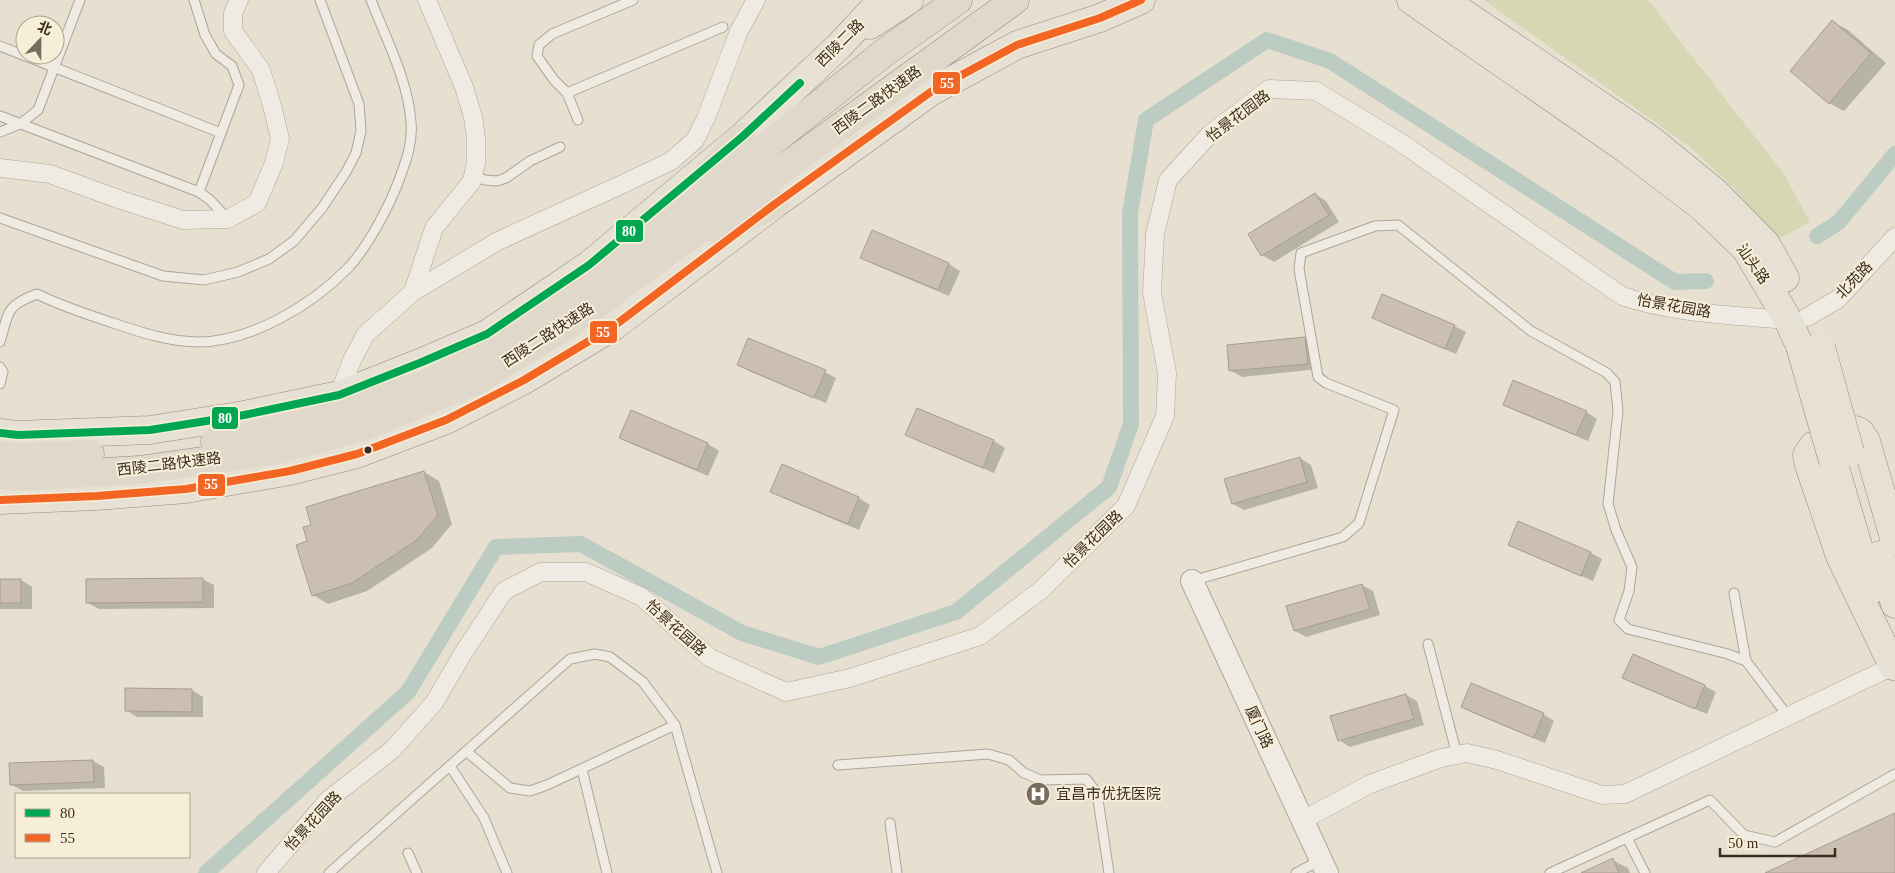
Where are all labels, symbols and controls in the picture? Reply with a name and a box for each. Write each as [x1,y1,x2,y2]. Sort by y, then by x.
north arrow [15,15,65,65]
street label: 西陵二路 [813,16,867,70]
text: 北 [35,19,54,38]
street label: 西陵二路快速路 [830,63,924,137]
line badge: 55 [932,71,961,95]
text: 55 [940,76,954,91]
street label: 怡景花园路 [1203,86,1273,145]
line badge: 80 [615,219,644,243]
text: 80 [622,224,636,239]
street label: 汕头路 [1734,241,1772,287]
street label: 北苑路 [1832,258,1875,302]
street label: 怡景花园路 [1636,291,1713,320]
street label: 西陵二路快速路 [500,300,596,370]
line badge: 55 [589,320,618,344]
text: 55 [596,325,610,340]
line badge: 80 [211,406,239,430]
text: 80 [218,411,232,426]
unlabelled marker [363,445,373,455]
street label: 西陵二路快速路 [116,450,222,478]
line badge: 55 [197,473,226,497]
text: 55 [204,477,218,492]
street label: 怡景花园路 [1060,506,1126,571]
street label: 怡景花园路 [643,596,710,659]
street label: 厦门路 [1242,703,1276,751]
hospital icon: 宜昌市优抚医院 [1025,781,1051,807]
place label: 宜昌市优抚医院 [1056,785,1161,802]
street label: 怡景花园路 [281,787,344,854]
legend [15,793,190,858]
text: 80 [60,805,75,821]
scale bar [1720,826,1835,858]
text: 55 [60,830,75,846]
text: 50 m [1728,835,1759,851]

